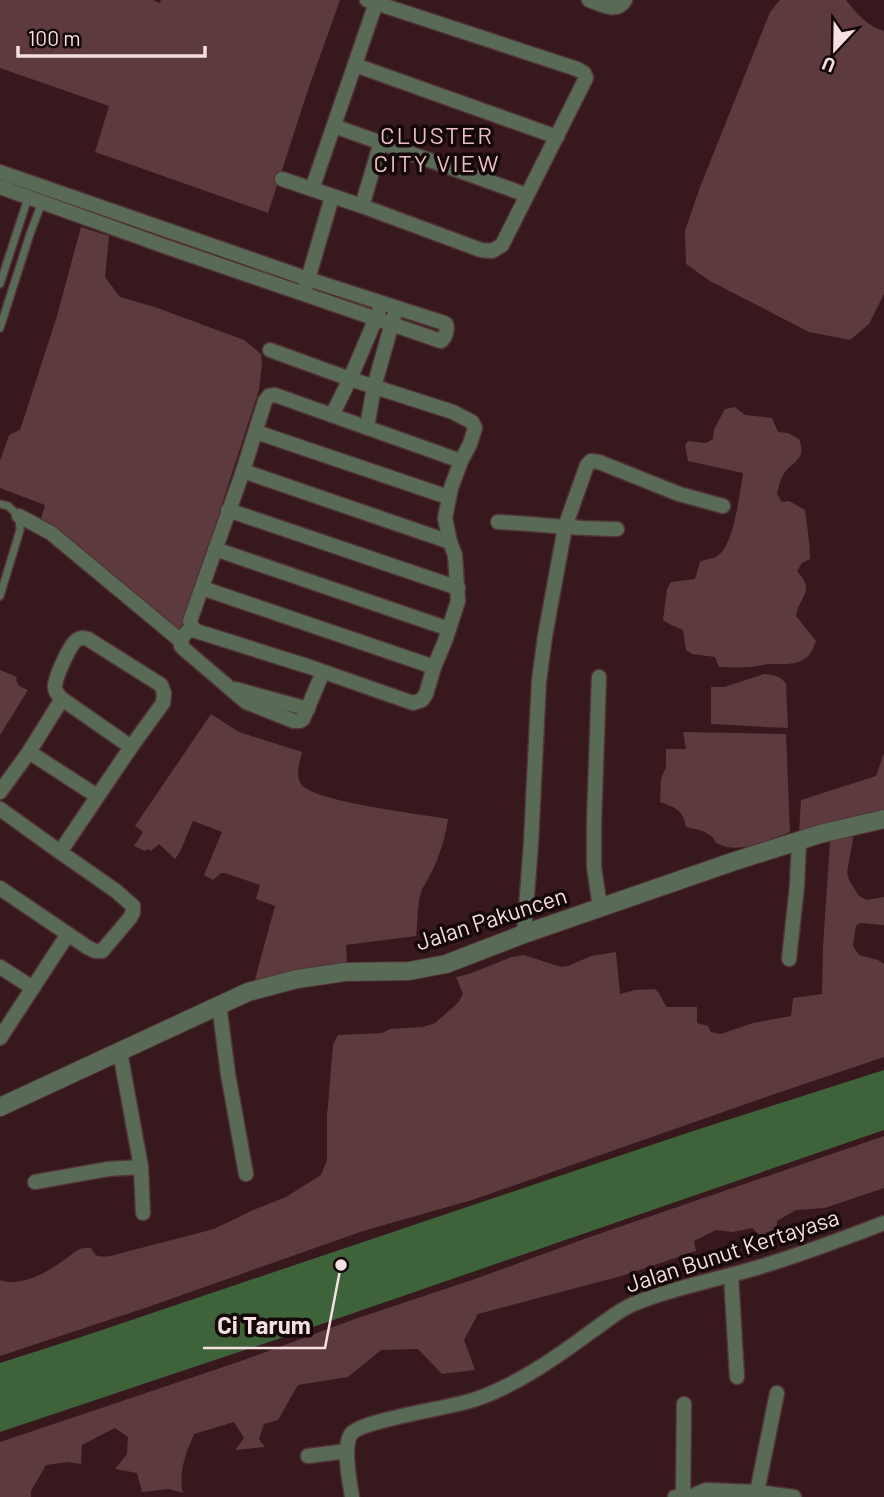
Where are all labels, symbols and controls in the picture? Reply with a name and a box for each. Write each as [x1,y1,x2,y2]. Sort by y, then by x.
scale bar [18,14,205,58]
north arrow [800,14,870,84]
text: 100 m [28,25,81,50]
text: U [819,52,838,78]
district label: CLUSTER CITY VIEW [373,120,501,177]
street label: Jalan Pakuncen [412,880,570,956]
street label: Jalan Bunut Kertayasa [622,1202,842,1298]
callout: Ci Tarum [203,1303,325,1348]
text: Ci Tarum [217,1310,311,1339]

